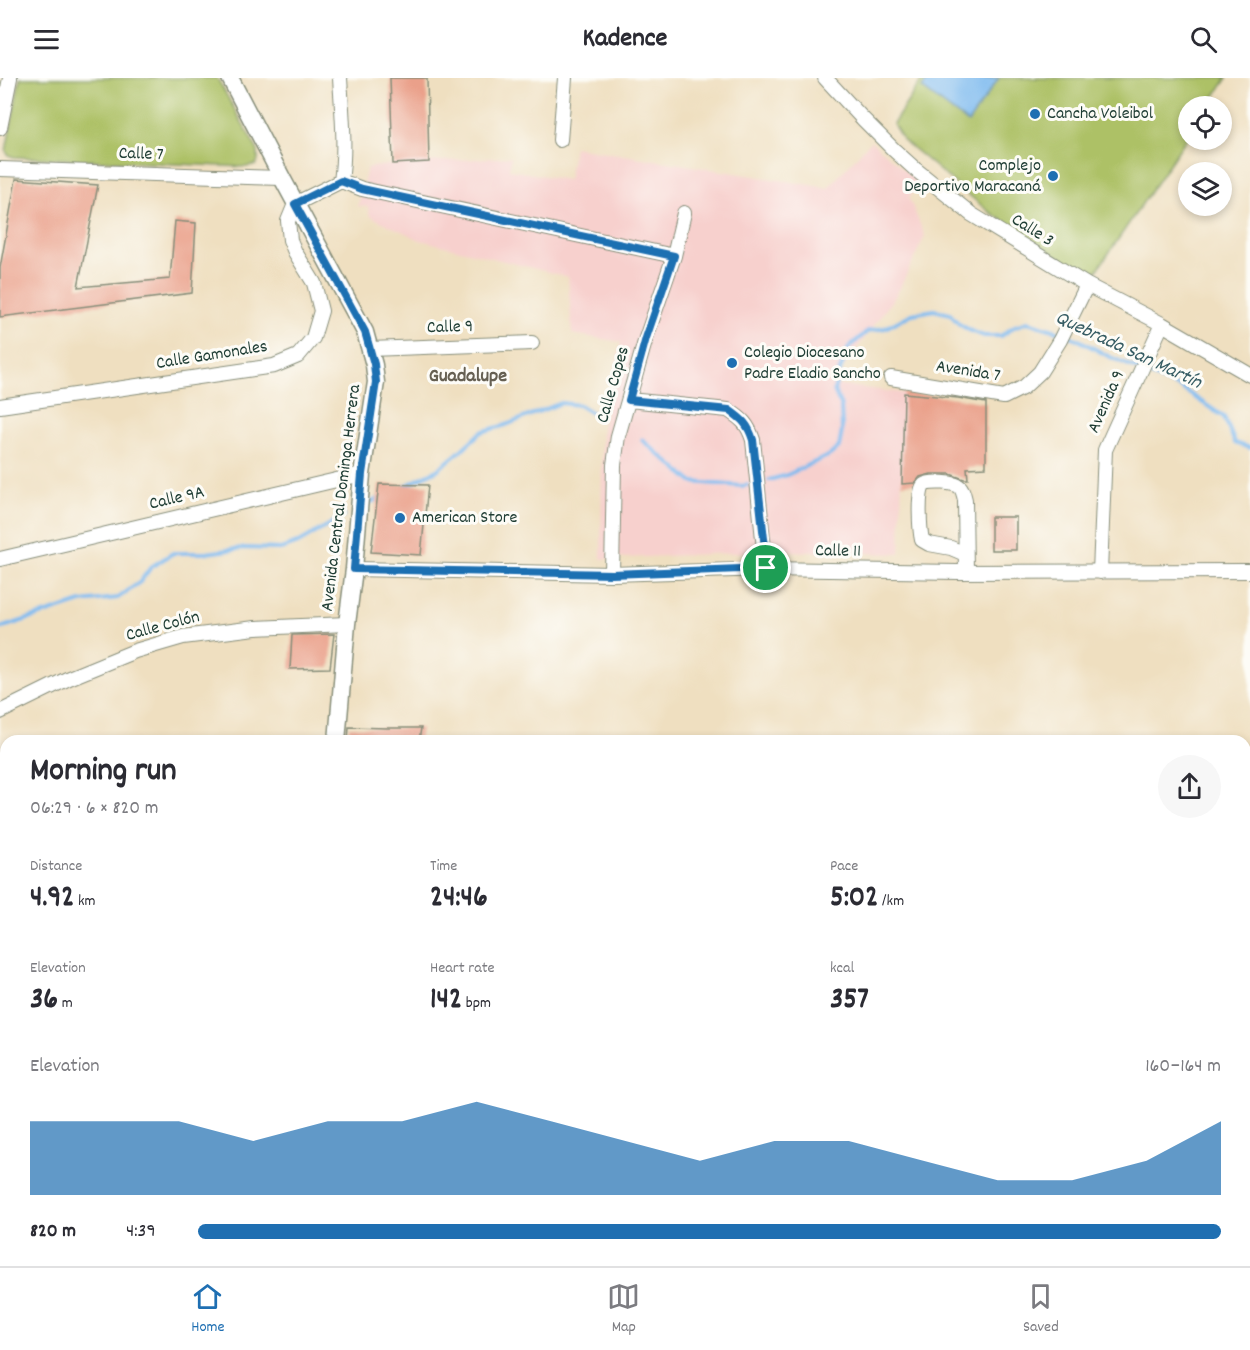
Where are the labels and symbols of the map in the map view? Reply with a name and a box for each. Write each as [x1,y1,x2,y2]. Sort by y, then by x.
place label: Cancha Voleibol [1047,102,1154,127]
marker: Cancha Voleibol [1028,107,1042,121]
street label: Calle 7 [118,142,164,168]
place label: Complejo Deportivo Maracaná [904,154,1041,200]
marker: Complejo Deportivo Maracaná [1046,169,1060,183]
street label: Calle 3 [1006,208,1058,254]
water label: Quebrada San Martín [1050,305,1207,398]
street label: Calle 9 [426,315,474,341]
street label: Calle Gamonales [155,335,269,377]
place label: Colegio Diocesano Padre Eladio Sancho [744,341,881,387]
street label: Calle Copes [591,344,637,426]
street label: Avenida 7 [934,355,1002,389]
marker: Colegio Diocesano Padre Eladio Sancho [725,356,739,370]
district label: Guadalupe [429,363,507,391]
street label: Avenida 9 [1082,367,1132,437]
street label: Avenida Central Dominga Herrera [316,383,368,613]
street label: Calle 9A [147,480,207,517]
place label: American Store [412,506,517,531]
marker: American Store [393,511,407,525]
street label: Calle 11 [815,539,861,565]
pin [740,542,791,593]
street label: Calle Colón [123,605,203,649]

